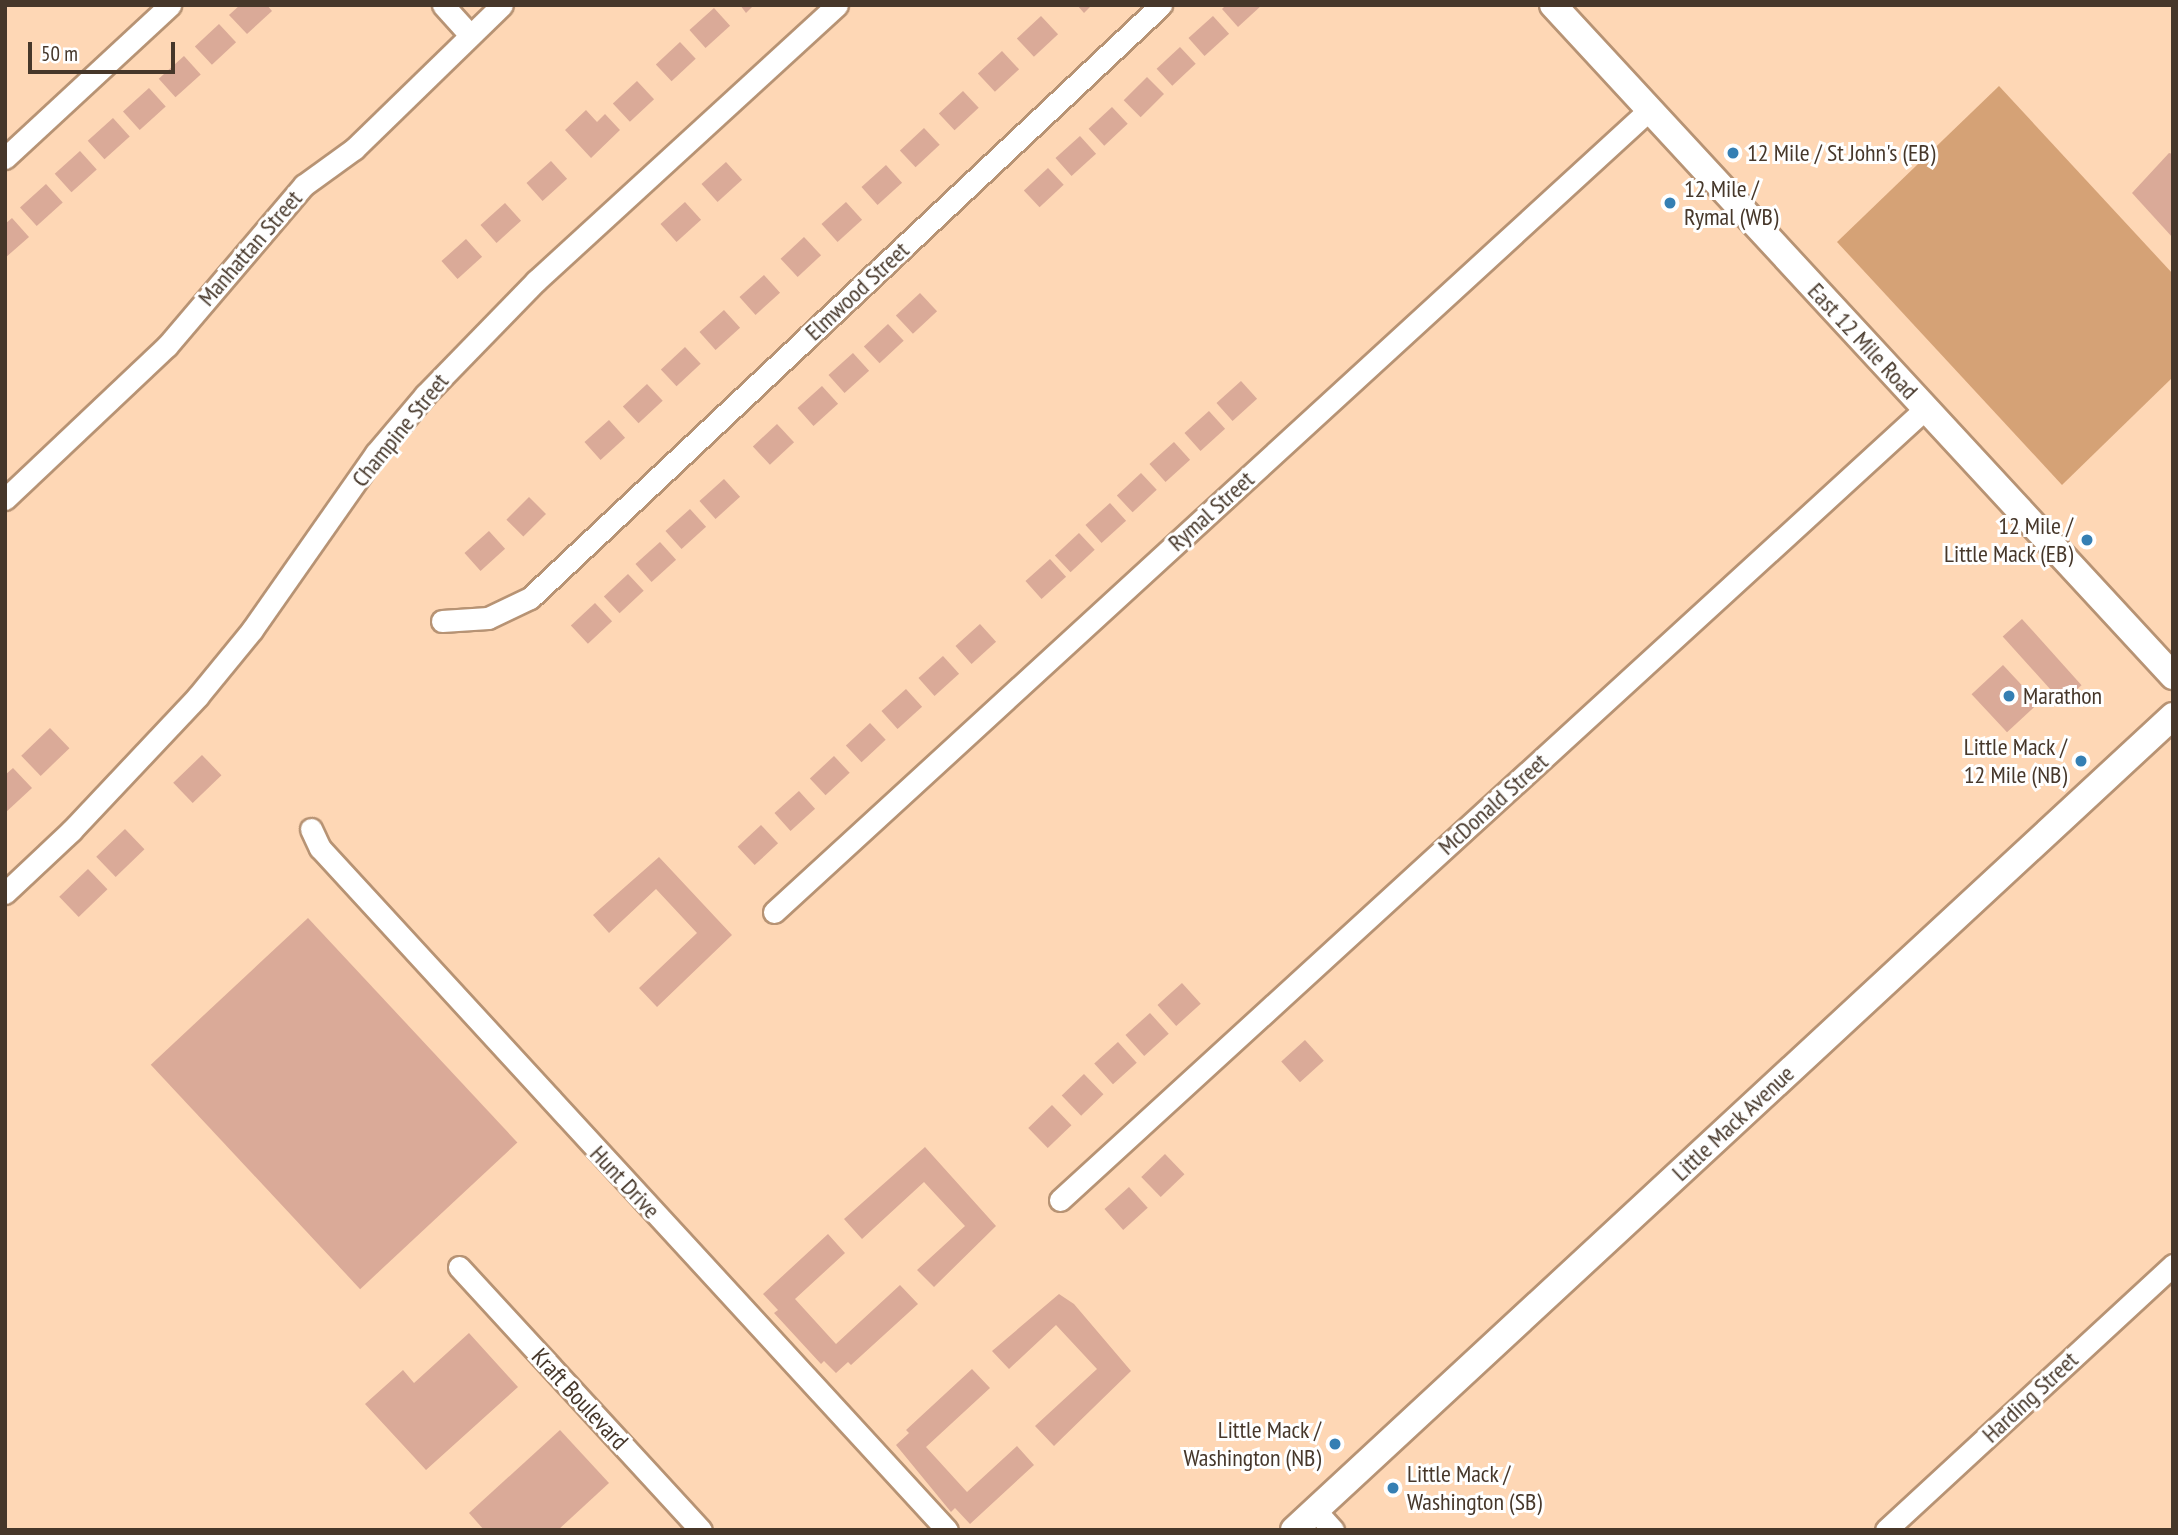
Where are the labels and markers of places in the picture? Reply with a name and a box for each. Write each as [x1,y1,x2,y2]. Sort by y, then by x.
place label: 12 Mile / St John's (EB) [1747,139,1935,167]
marker: 12 Mile / St John's (EB) [1725,145,1741,161]
place label: 12 Mile / Rymal (WB) [1684,175,1778,231]
marker: 12 Mile / Rymal (WB) [1662,195,1678,211]
place label: 12 Mile / Little Mack (EB) [1943,512,2073,568]
marker: 12 Mile / Little Mack (EB) [2079,532,2095,548]
place label: Marathon [2023,682,2102,710]
marker: Marathon [2001,688,2017,704]
place label: Little Mack / 12 Mile (NB) [1963,733,2067,789]
marker: Little Mack / 12 Mile (NB) [2073,753,2089,769]
place label: Little Mack / Washington (NB) [1184,1416,1321,1472]
marker: Little Mack / Washington (NB) [1327,1436,1343,1452]
place label: Little Mack / Washington (SB) [1407,1460,1542,1516]
marker: Little Mack / Washington (SB) [1385,1480,1401,1496]

